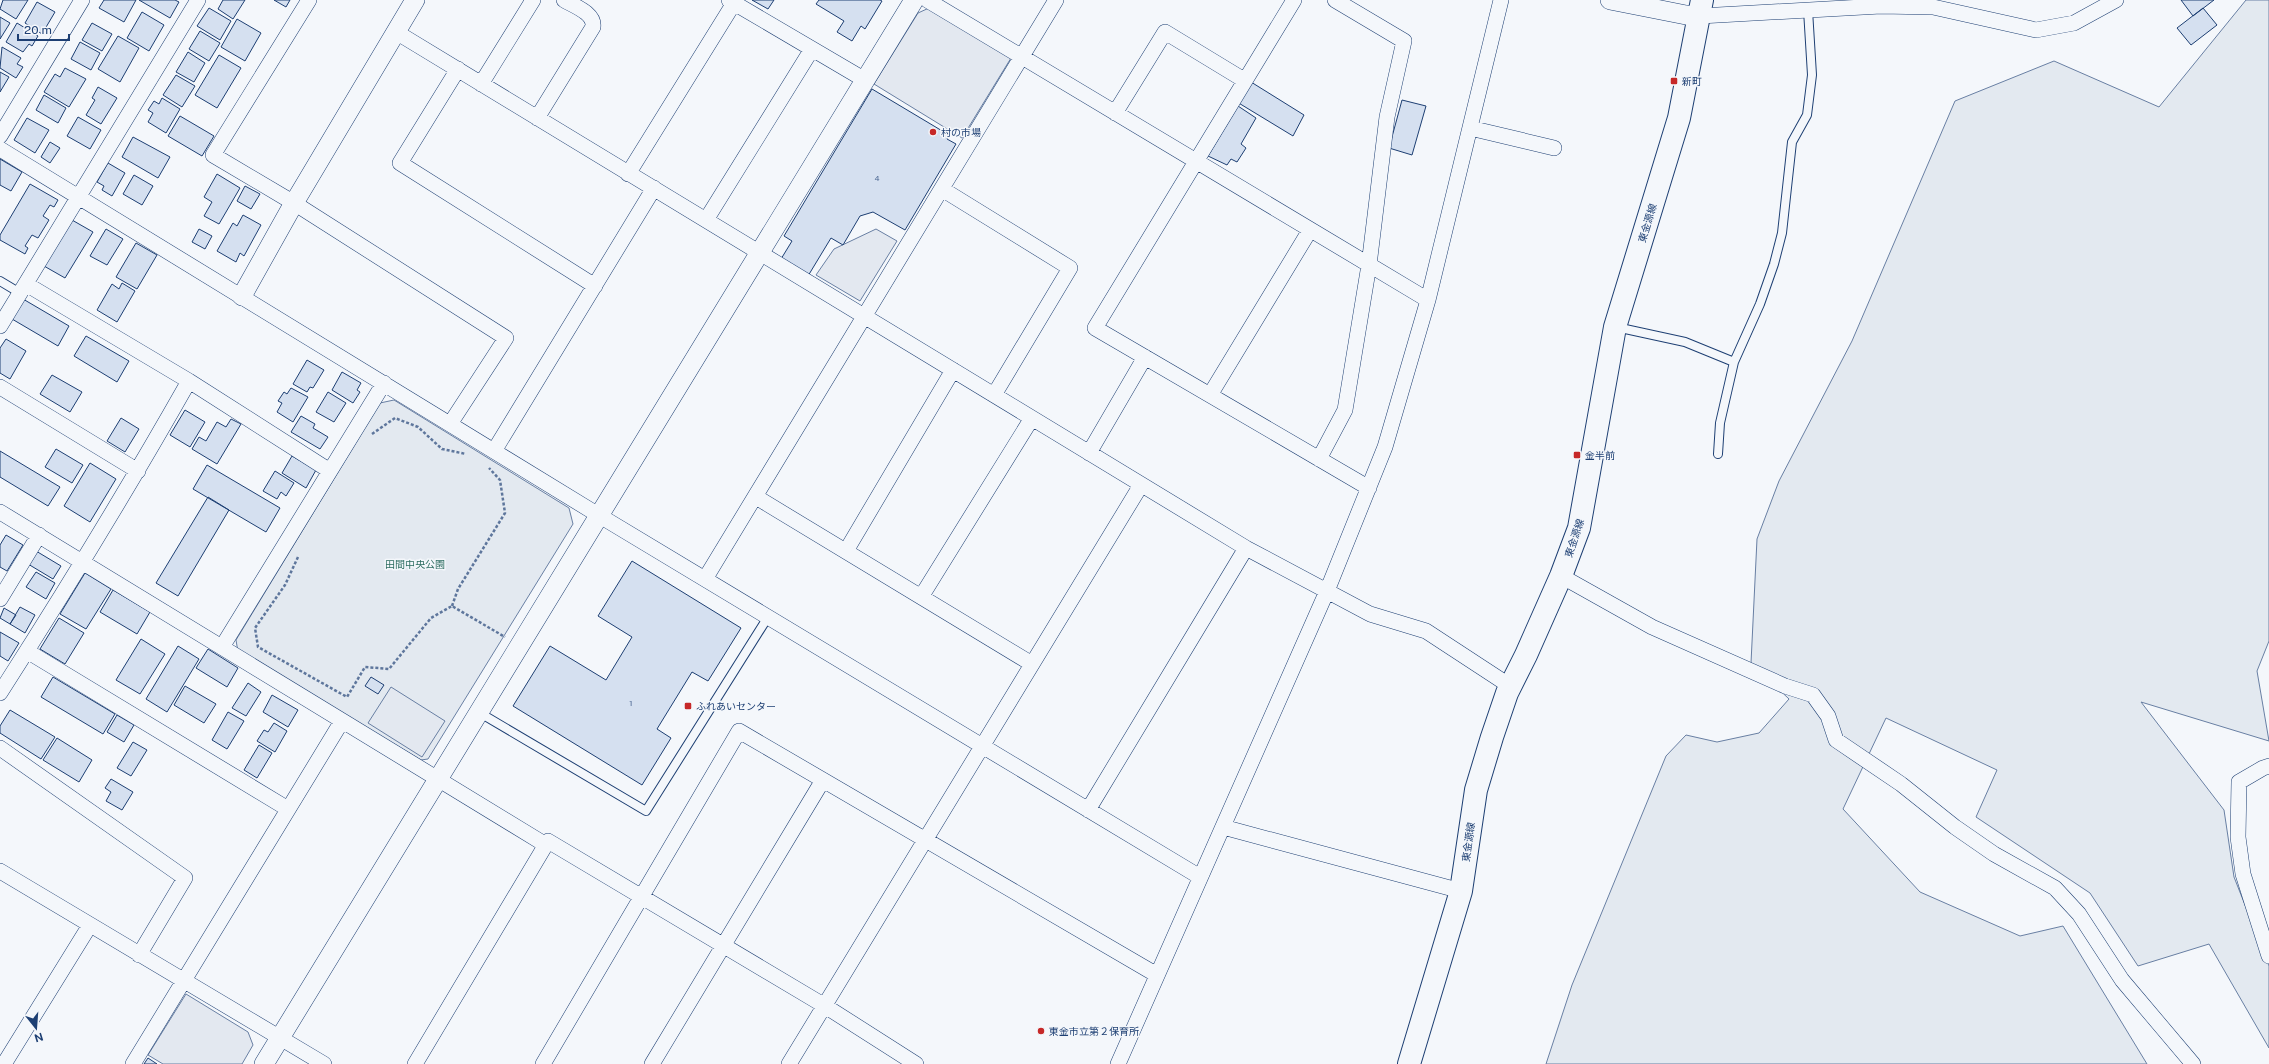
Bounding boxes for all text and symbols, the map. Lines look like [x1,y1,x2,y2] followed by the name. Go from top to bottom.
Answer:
[18,16,69,42] scale bar
[24,23,52,37] text: 20 m
[1682,75,1702,87] place label: 新町
[1669,76,1679,86] marker: 新町
[941,126,981,138] place label: 村の市場
[928,127,938,137] marker: 村の市場
[874,173,880,183] house number: 4
[1635,202,1659,244] street label: 東金源線
[1585,449,1615,461] place label: 金半前
[1572,450,1582,460] marker: 金半前
[1562,517,1586,559] street label: 東金源線
[385,558,445,570] park label: 田間中央公園
[629,698,633,708] house number: 1
[696,700,776,712] place label: ふれあいセンター
[683,701,693,711] marker: ふれあいセンター
[1459,821,1477,863] street label: 東金源線
[16,1008,56,1048] north arrow
[1049,1025,1139,1037] place label: 東金市立第２保育所
[1036,1026,1046,1036] marker: 東金市立第２保育所
[33,1031,45,1045] text: N

